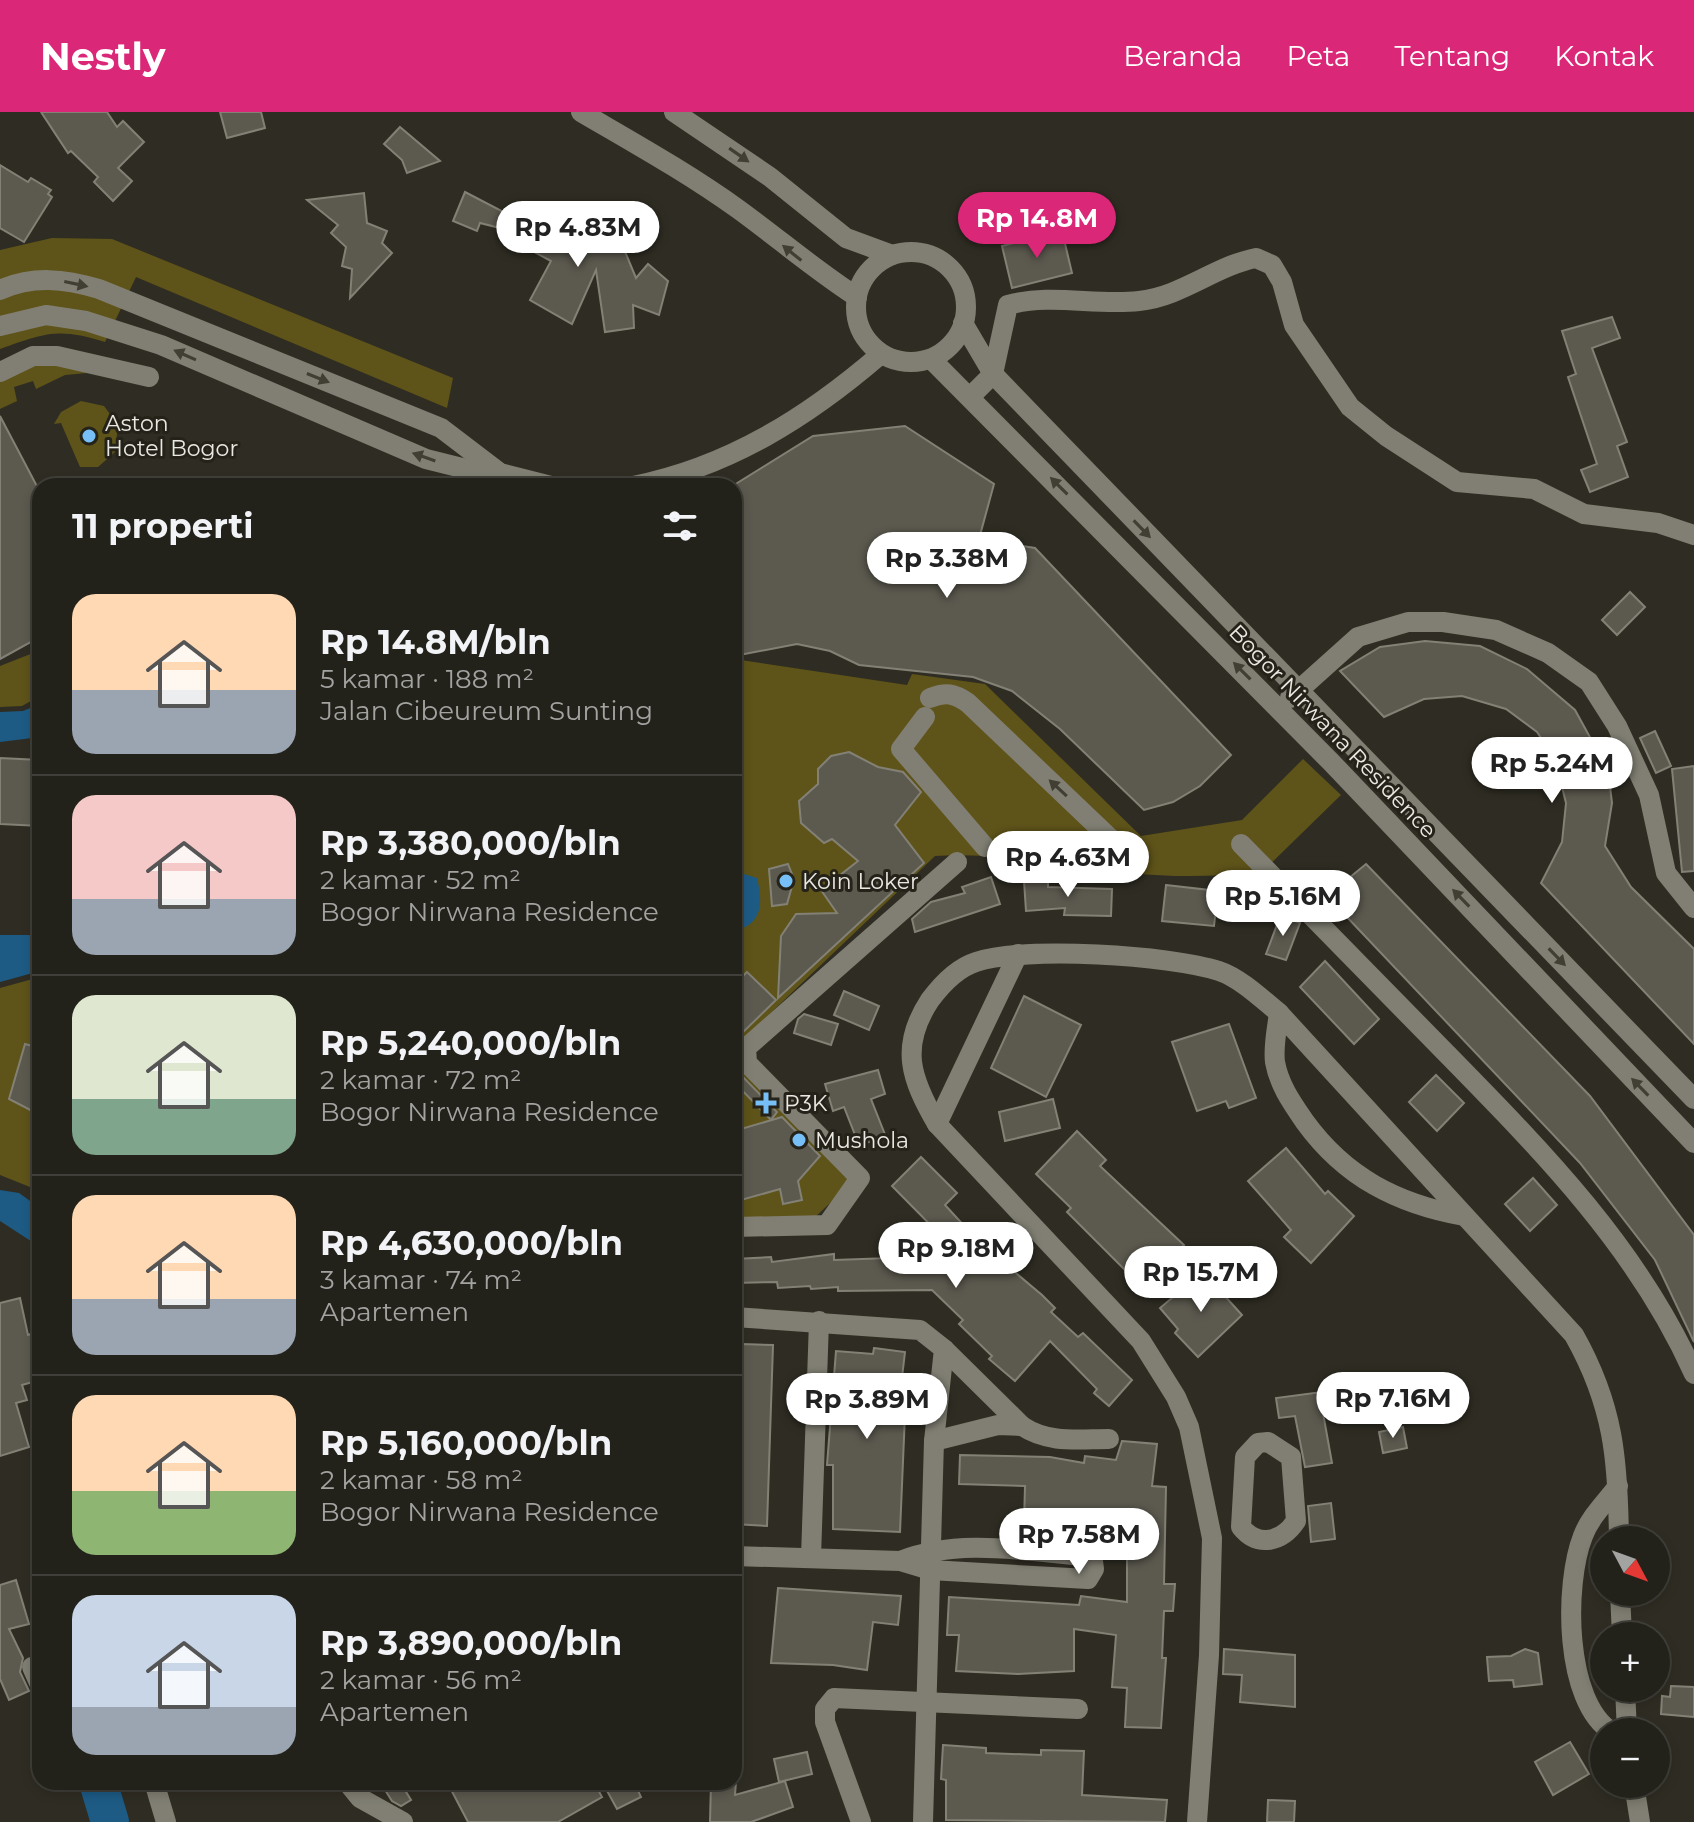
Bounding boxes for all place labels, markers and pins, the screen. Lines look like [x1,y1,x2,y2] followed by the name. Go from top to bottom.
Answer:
[954,192,1120,260] pin: Rp 14.8M
[495,201,661,269] pin: Rp 4.83M
[105,410,238,462] place label: Aston Hotel Bogor
[80,427,98,445] marker: Aston Hotel Bogor
[864,532,1030,600] pin: Rp 3.38M
[1469,737,1635,805] pin: Rp 5.24M
[985,831,1151,899] pin: Rp 4.63M
[802,868,919,895] place label: Koin Loker
[1200,870,1366,938] pin: Rp 5.16M
[777,872,795,890] marker: Koin Loker
[784,1090,828,1117] place label: P3K
[755,1092,777,1114] marker: P3K
[815,1127,909,1154] place label: Mushola
[790,1131,808,1149] marker: Mushola
[873,1222,1039,1290] pin: Rp 9.18M
[1118,1246,1284,1314] pin: Rp 15.7M
[1310,1372,1476,1440] pin: Rp 7.16M
[784,1373,950,1441] pin: Rp 3.89M
[996,1508,1162,1576] pin: Rp 7.58M

